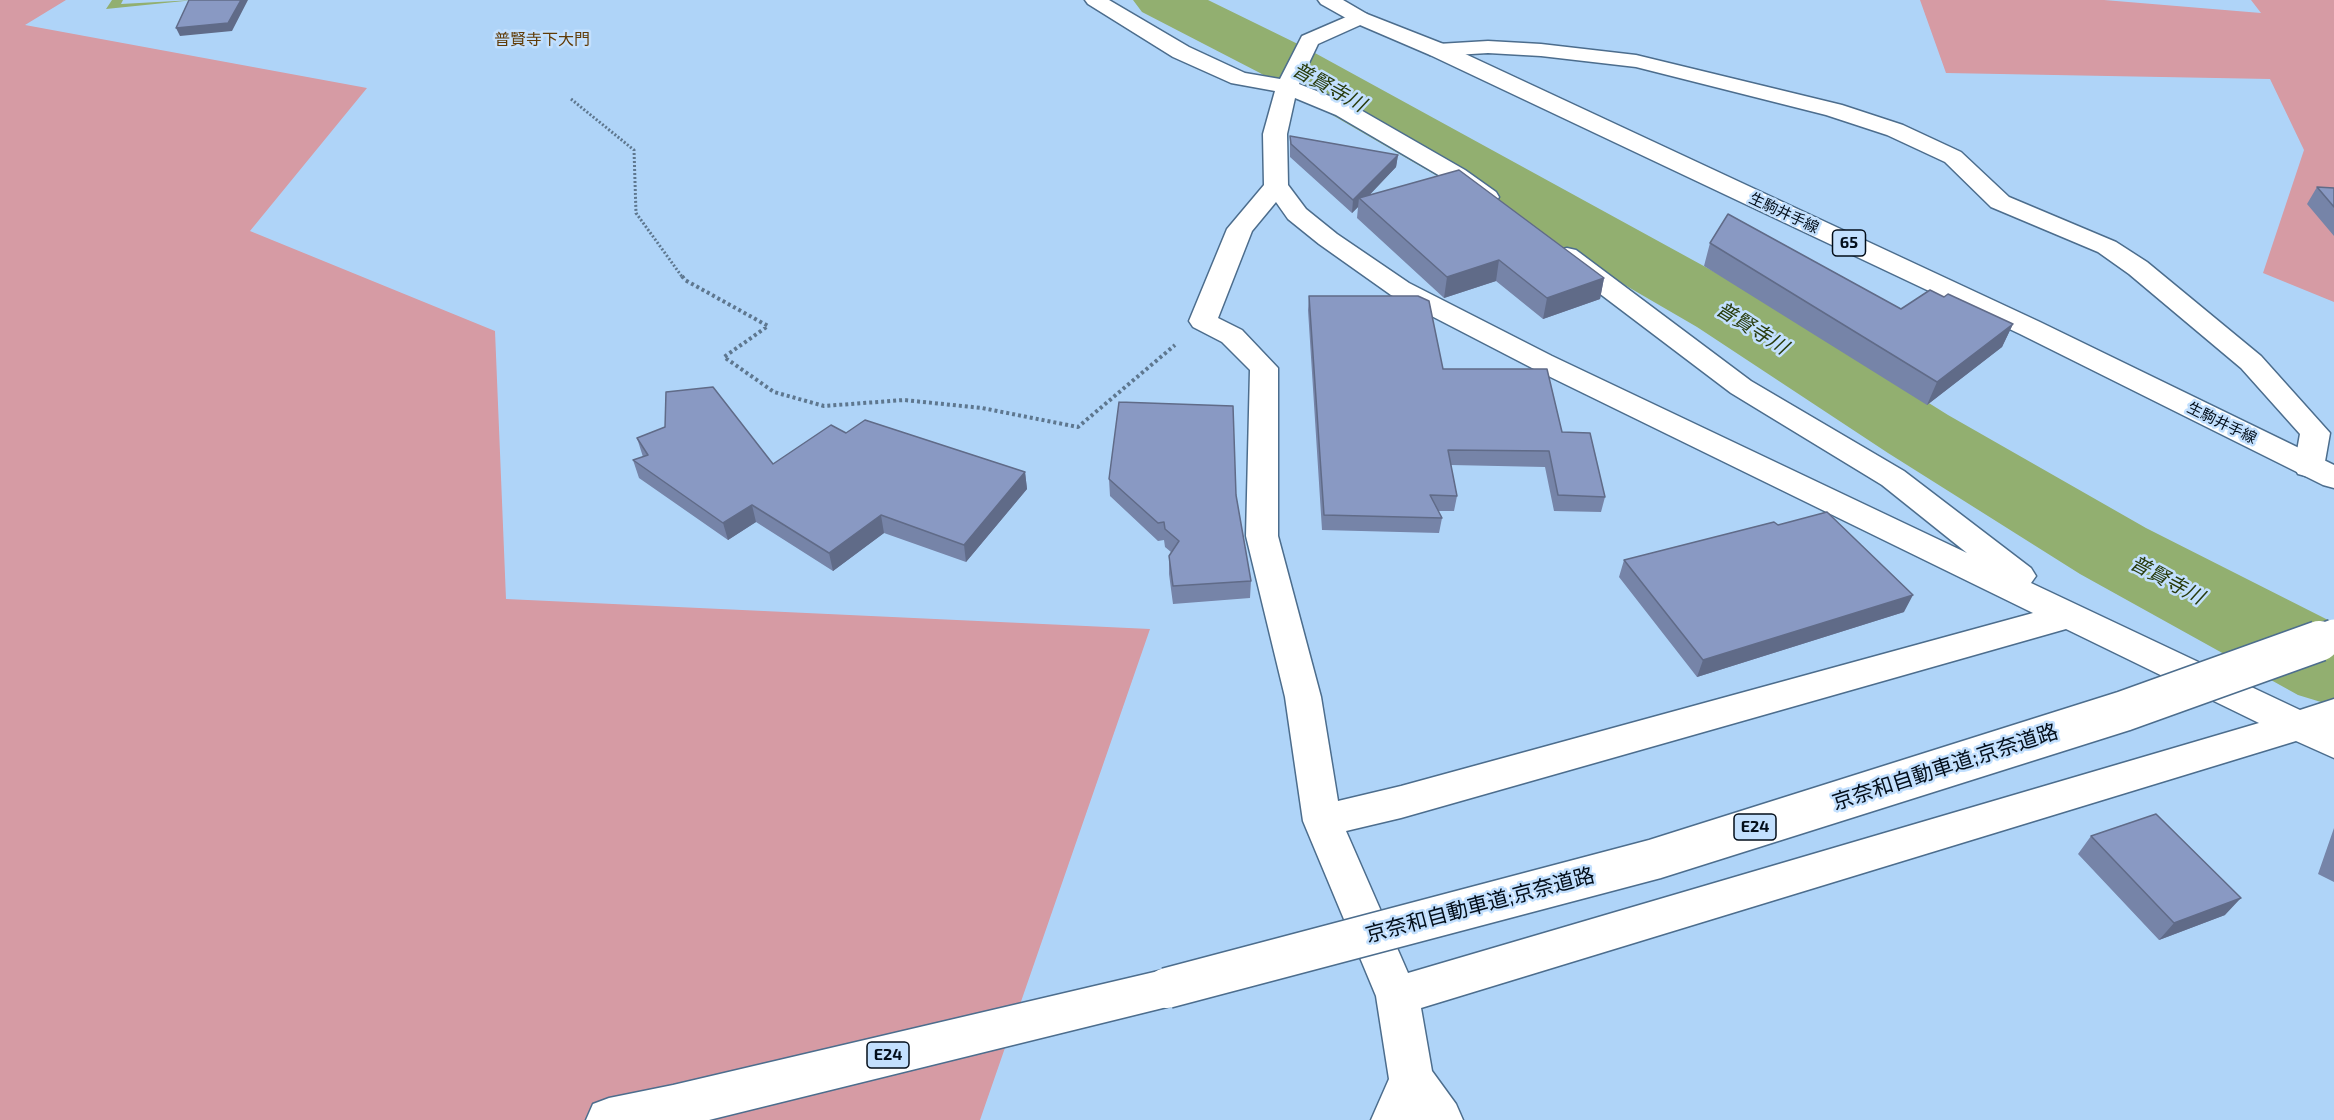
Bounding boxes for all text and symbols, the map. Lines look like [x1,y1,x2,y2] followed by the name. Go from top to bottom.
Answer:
[494,30,590,50] district label: 普賢寺下大門
[1288,57,1370,117] water label: 普賢寺川
[1746,189,1822,237] street label: 生駒井手線
[1832,230,1866,256] road number: 65
[1712,297,1792,359] water label: 普賢寺川
[2184,398,2260,448] street label: 生駒井手線
[2126,551,2208,609] water label: 普賢寺川
[1829,719,2061,815] street label: 京奈和自動車道;京奈道路
[1734,814,1776,840] road number: E24
[1363,862,1597,948] street label: 京奈和自動車道;京奈道路
[867,1042,909,1068] road number: E24

